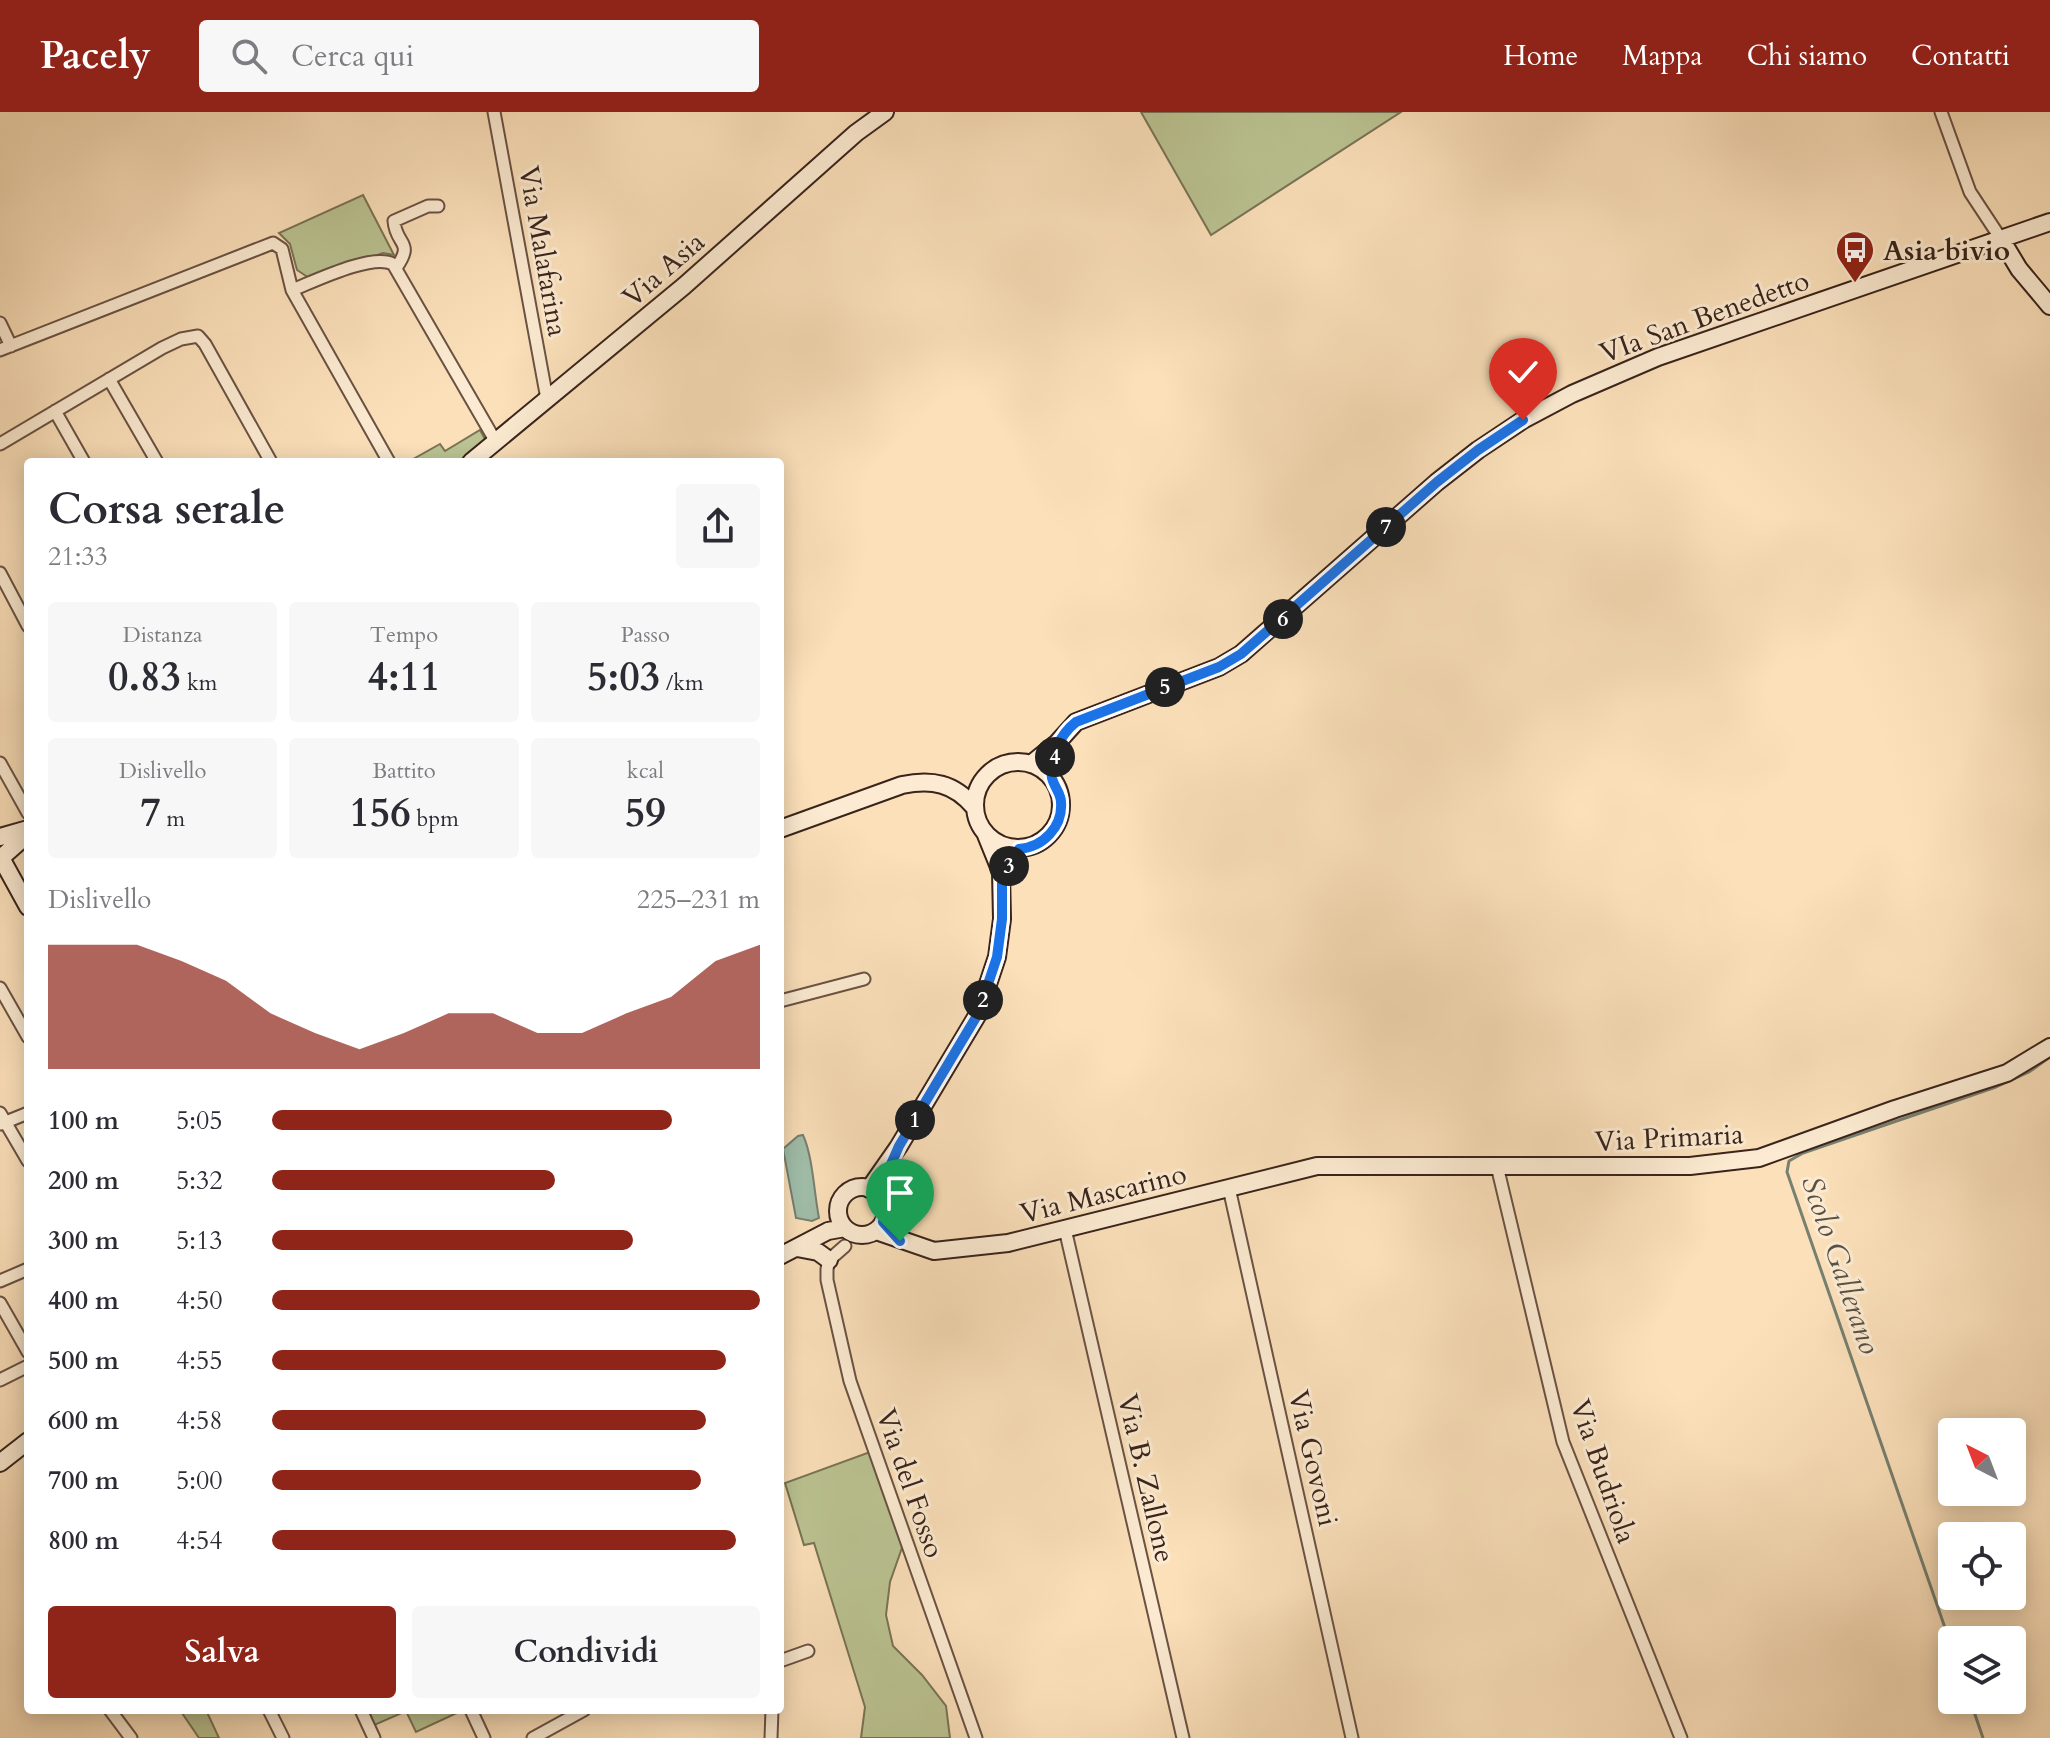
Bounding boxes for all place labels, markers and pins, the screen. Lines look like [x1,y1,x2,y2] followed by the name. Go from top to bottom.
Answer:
[1834,229,1876,284] bus stop icon: Asia bivio
[1883,232,2010,270] place label: Asia bivio
[1489,338,1557,420] pin
[1366,507,1406,547] pin: 7
[1263,599,1303,639] pin: 6
[1145,667,1185,707] pin: 5
[1035,737,1075,777] pin: 4
[989,846,1029,886] pin: 3
[963,980,1003,1020] pin: 2
[895,1100,935,1140] pin: 1
[866,1159,934,1241] pin

